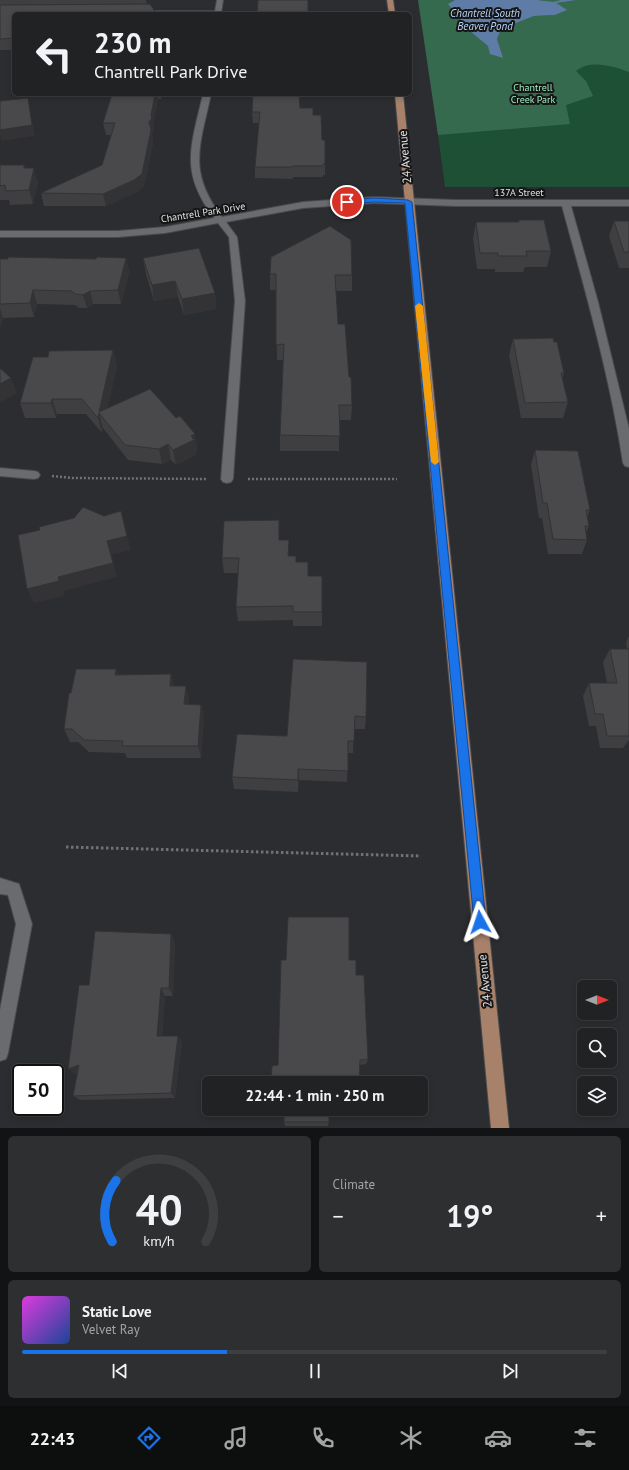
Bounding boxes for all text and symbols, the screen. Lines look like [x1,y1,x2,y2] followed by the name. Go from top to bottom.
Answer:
[450,6,520,33] water label: Chantrell South Beaver Pond
[94,24,171,61] text: 230 m
[28,28,80,80] icon: left
[94,60,247,83] text: Chantrell Park Drive
[511,81,555,106] park label: Chantrell Creek Park
[395,130,414,184] street label: 24 Avenue
[330,185,364,219] pin
[494,186,544,199] street label: 137A Street
[336,191,358,213] icon: arrive
[160,199,246,226] street label: Chantrell Park Drive
[459,901,501,943] position arrow
[474,954,495,1008] street label: 24 Avenue
[577,980,617,1020] north arrow
[577,980,617,1116] map controls
[577,1028,617,1068] button: search
[12,1064,64,1116] speed limit sign: 50
[577,1076,617,1116] button: layers
[246,1086,384,1105] text: 22:44 · 1 min · 250 m
[333,1176,375,1193] text: Climate
[136,1183,183,1236] text: 40
[446,1196,493,1235] text: 19°
[333,1202,344,1230] text: −
[596,1202,607,1230] text: +
[144,1231,175,1250] text: km/h
[82,1302,152,1321] text: Static Love
[82,1321,140,1338] text: Velvet Ray
[109,1360,131,1382] icon: previous
[304,1360,326,1382] icon: pause
[499,1360,521,1382] icon: next
[135,1424,163,1452] icon: directions
[222,1424,250,1452] icon: music
[309,1424,337,1452] icon: phone
[397,1424,425,1452] icon: climate
[484,1424,512,1452] icon: car
[571,1424,599,1452] icon: filters
[30,1427,75,1450] text: 22:43

